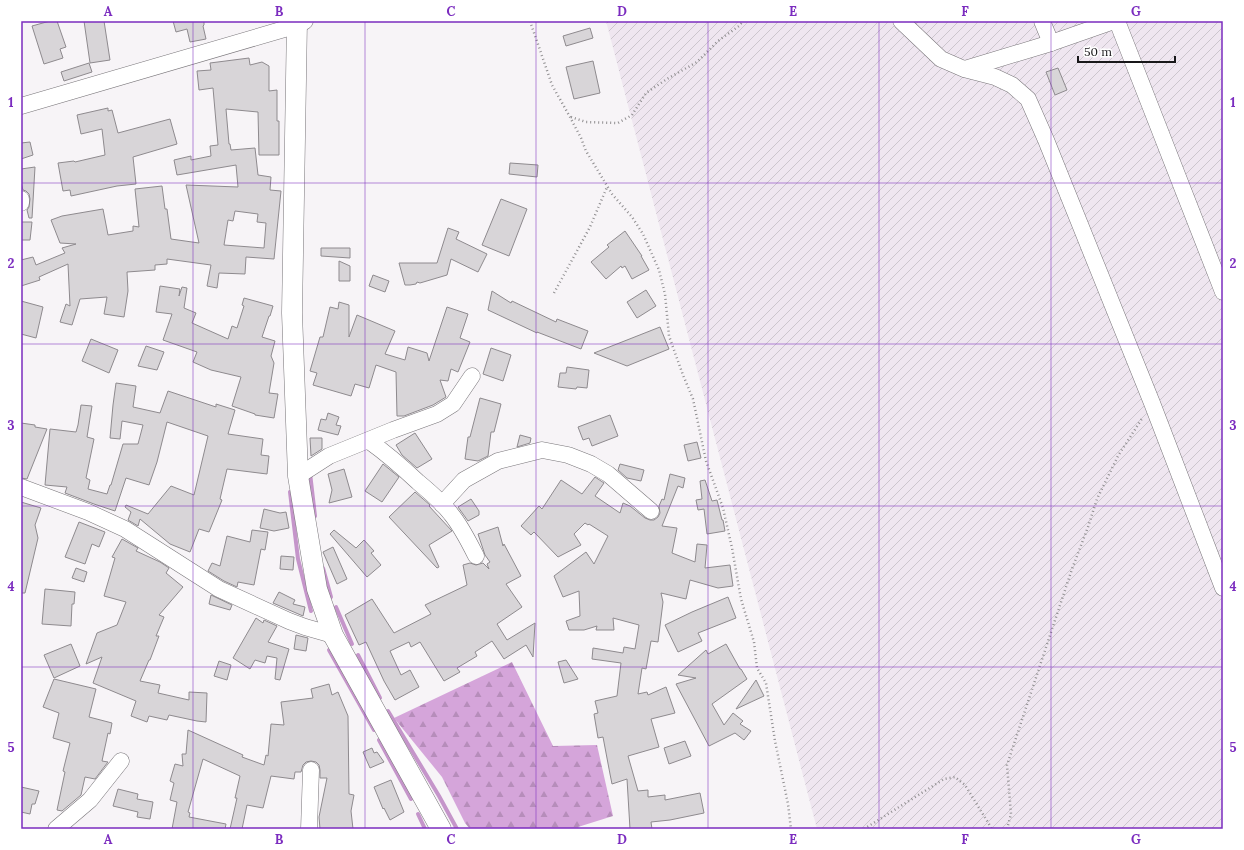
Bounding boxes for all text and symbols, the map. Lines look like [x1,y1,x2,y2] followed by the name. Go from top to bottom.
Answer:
[104,3,113,20] text: A
[275,3,284,20] text: B
[447,3,456,20] text: C
[617,3,627,20] text: D
[789,3,797,20] text: E
[961,3,969,20] text: F
[1131,3,1141,20] text: G
[1078,38,1175,64] scale bar
[1084,44,1112,59] text: 50 m
[8,94,14,111] text: 1
[1230,94,1236,111] text: 1
[8,255,15,272] text: 2
[1230,255,1237,272] text: 2
[7,417,15,434] text: 3
[1229,417,1237,434] text: 3
[7,578,15,595] text: 4
[1229,578,1237,595] text: 4
[7,739,15,756] text: 5
[1229,739,1237,756] text: 5
[104,831,113,848] text: A
[275,831,284,848] text: B
[447,831,456,848] text: C
[617,831,627,848] text: D
[789,831,797,848] text: E
[961,831,969,848] text: F
[1131,831,1141,848] text: G

